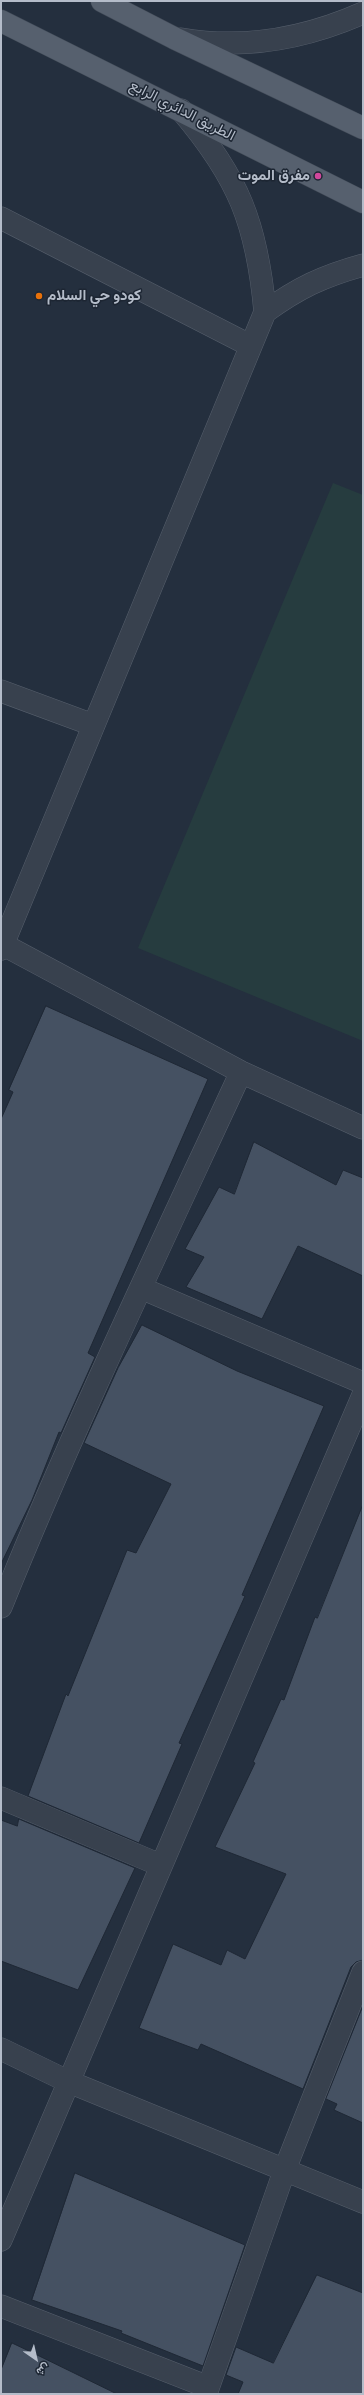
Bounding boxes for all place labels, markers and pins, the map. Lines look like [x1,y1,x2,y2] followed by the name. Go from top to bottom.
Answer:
[238,167,310,185] place label: مفرق الموت
[313,171,323,181] marker: مفرق الموت
[47,287,141,305] place label: كودو حي السلام
[34,291,44,301] marker: كودو حي السلام

